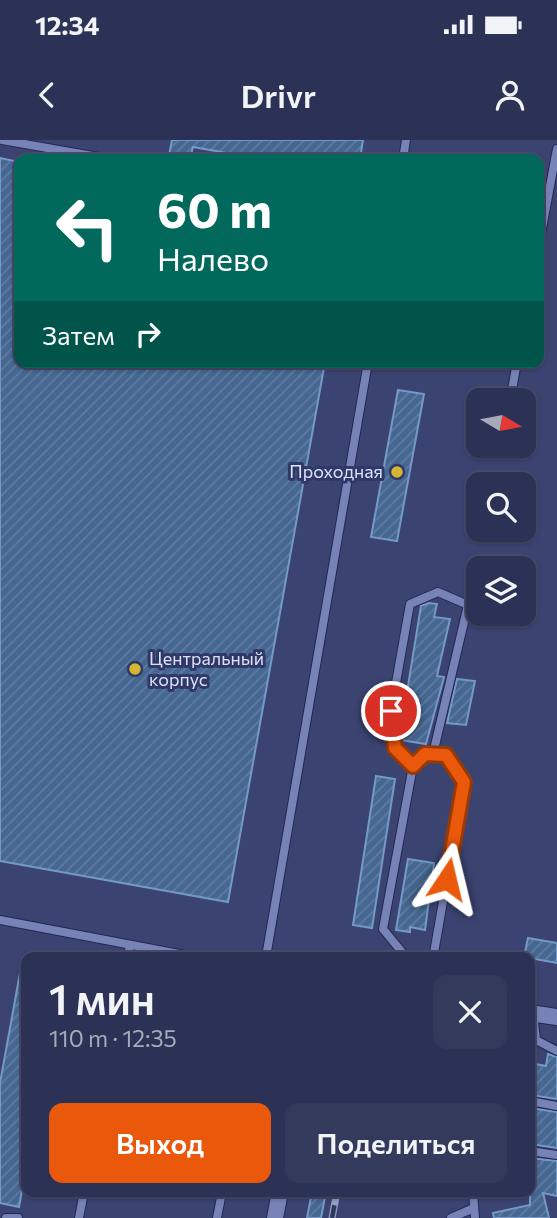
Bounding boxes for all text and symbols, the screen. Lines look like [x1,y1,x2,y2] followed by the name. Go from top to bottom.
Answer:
[35,9,100,40] text: 12:34
[241,75,316,115] text: Drivr
[28,76,66,114] icon: back
[491,76,529,114] icon: person
[157,178,272,238] text: 60 m
[42,182,133,273] icon: left
[157,238,269,278] text: Налево
[129,315,167,353] icon: right
[42,319,115,350] text: Затем
[466,388,536,458] north arrow
[466,388,536,626] map controls
[289,460,383,482] place label: Проходная
[389,464,405,480] marker: Проходная
[466,472,536,542] button: search
[466,556,536,626] button: layers
[149,647,264,690] place label: Центральный корпус
[127,661,143,677] marker: Центральный корпус
[361,681,421,741] pin
[372,692,410,730] icon: arrive
[410,842,484,916] position arrow
[49,972,155,1024] text: 1 мин
[433,975,507,1049] button: close
[49,1024,177,1052] text: 110 m · 12:35
[49,1103,271,1183] button: Выход
[285,1103,507,1183] button: Поделиться

